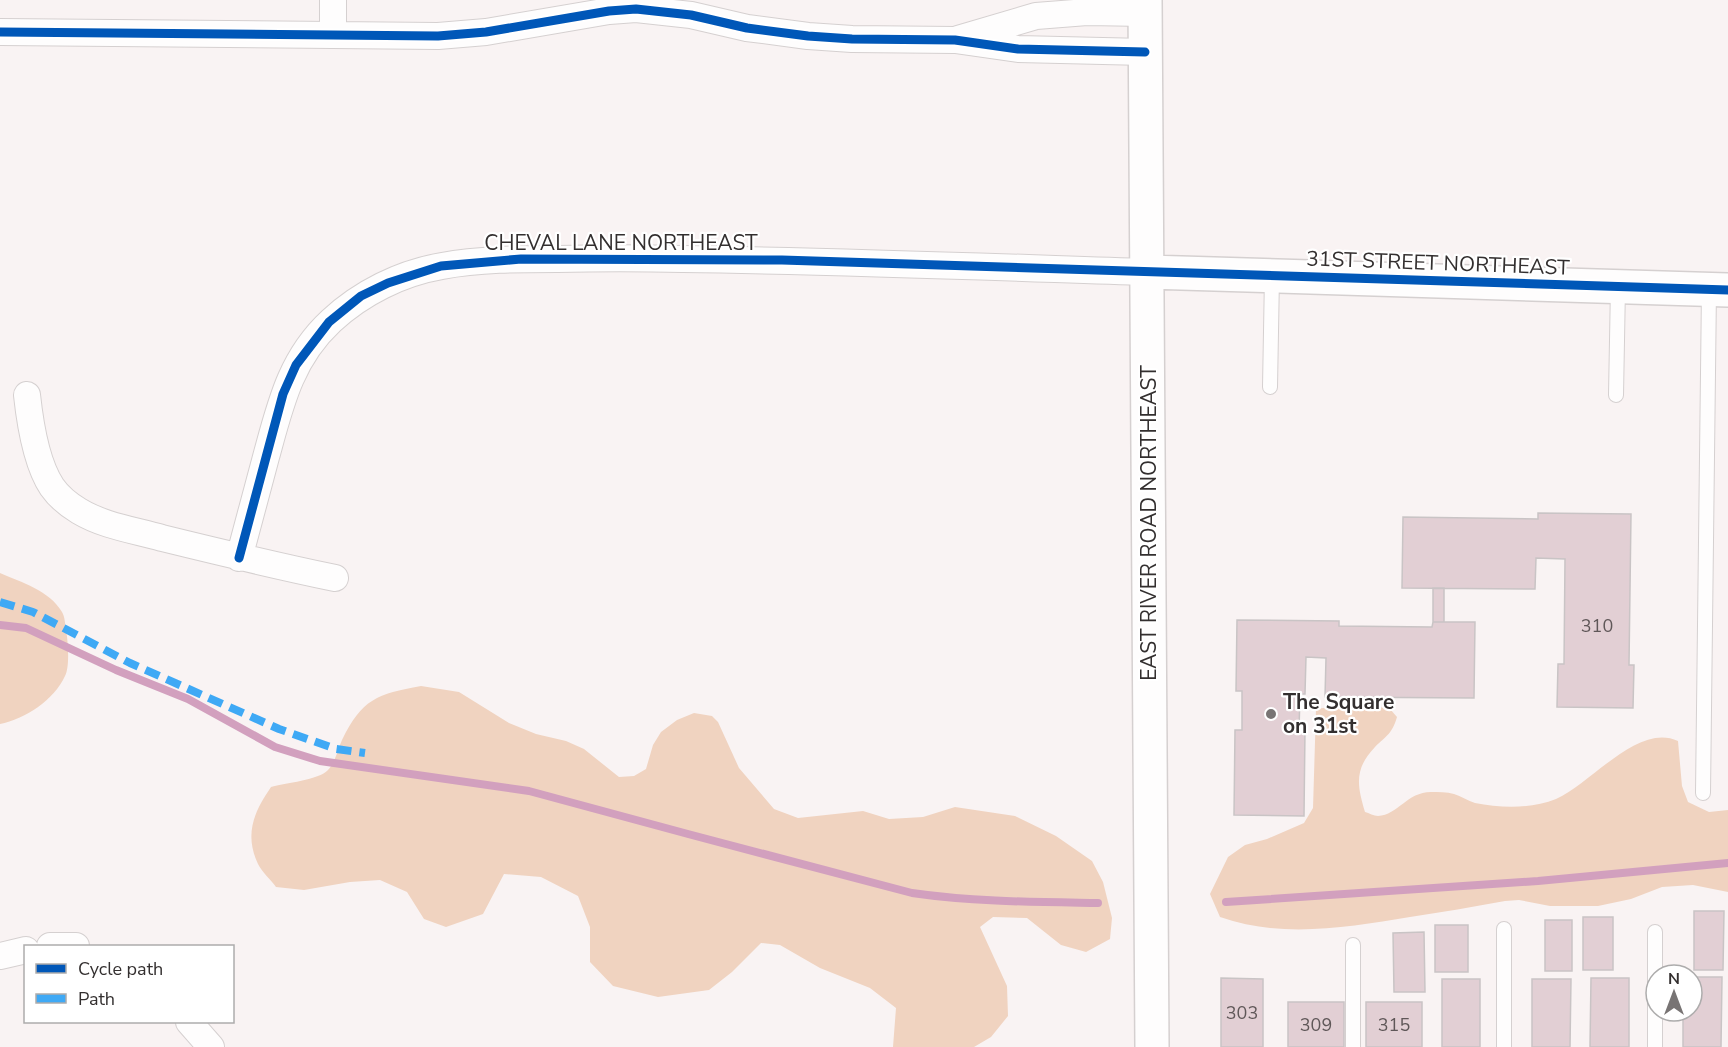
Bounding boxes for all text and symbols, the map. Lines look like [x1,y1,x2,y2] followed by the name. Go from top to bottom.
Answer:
[484,229,758,257] street label: CHEVAL LANE NORTHEAST
[1306,244,1571,282] street label: 31ST STREET NORTHEAST
[1135,365,1163,681] street label: EAST RIVER ROAD NORTHEAST
[1581,614,1613,638] house number: 310
[1283,688,1394,740] place label: The Square on 31st
[1264,707,1278,721] marker: The Square on 31st
[24,945,234,1023] legend
[78,957,163,981] text: Cycle path
[1644,963,1704,1023] north arrow
[1668,968,1680,990] text: N
[78,987,115,1011] text: Path
[1226,1001,1258,1025] house number: 303
[1300,1013,1332,1037] house number: 309
[1378,1013,1410,1037] house number: 315

